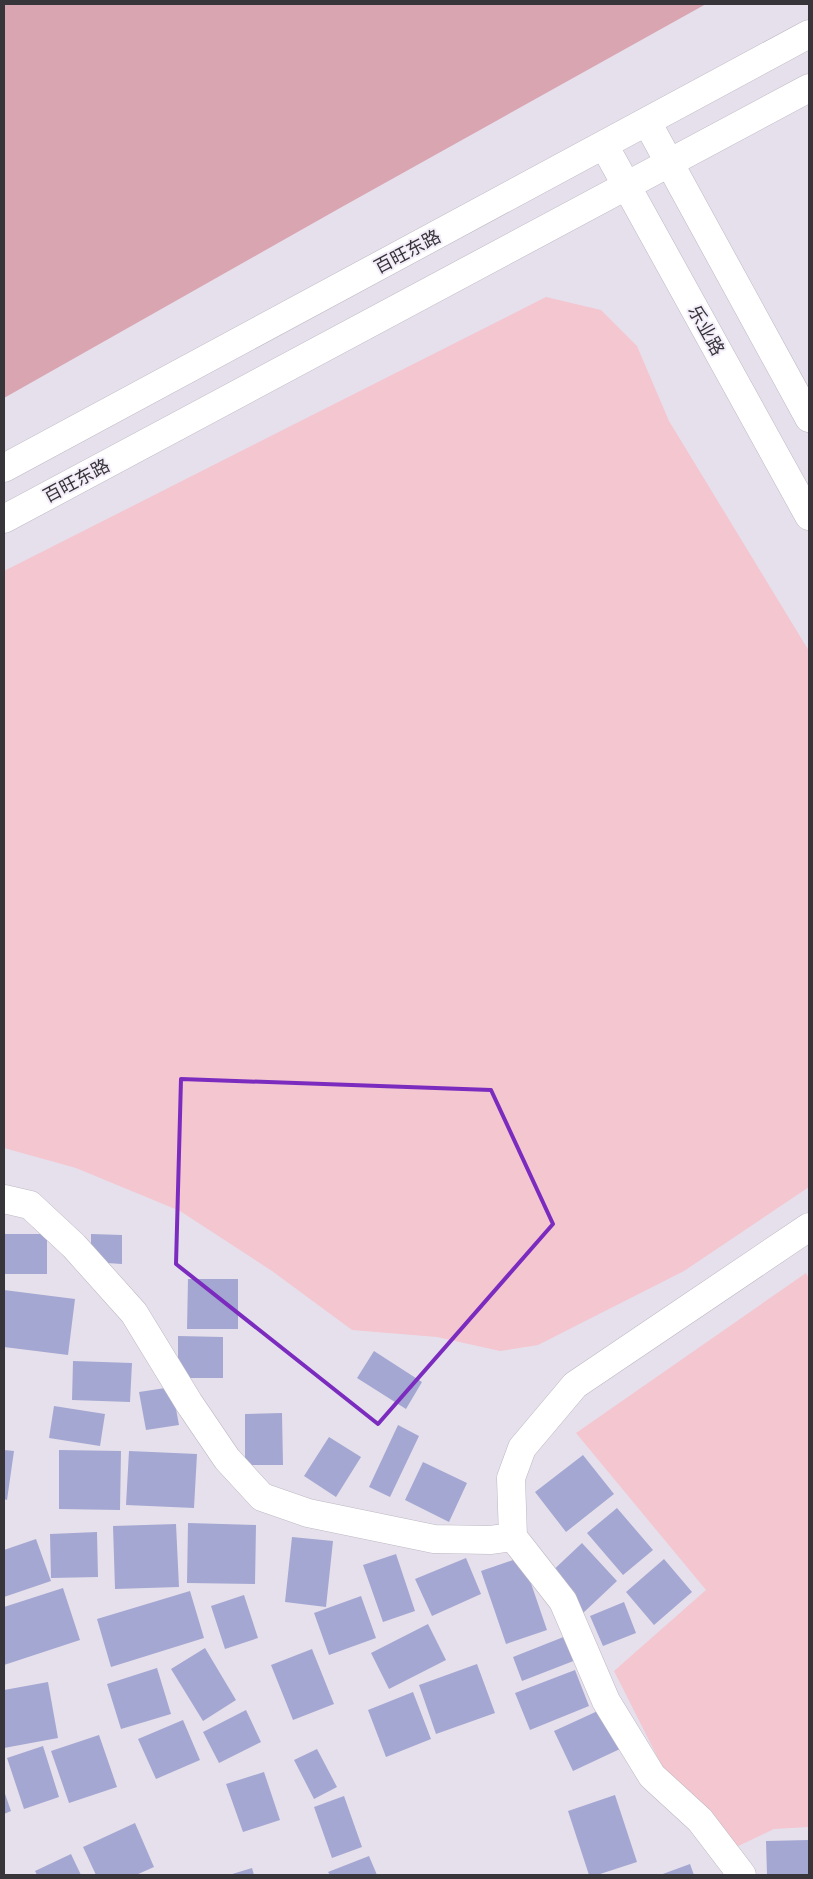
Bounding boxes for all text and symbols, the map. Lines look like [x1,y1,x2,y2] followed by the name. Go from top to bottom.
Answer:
[370,224,444,278] street label: 百旺东路
[684,301,730,359] street label: 乐业路
[39,453,113,507] street label: 百旺东路

